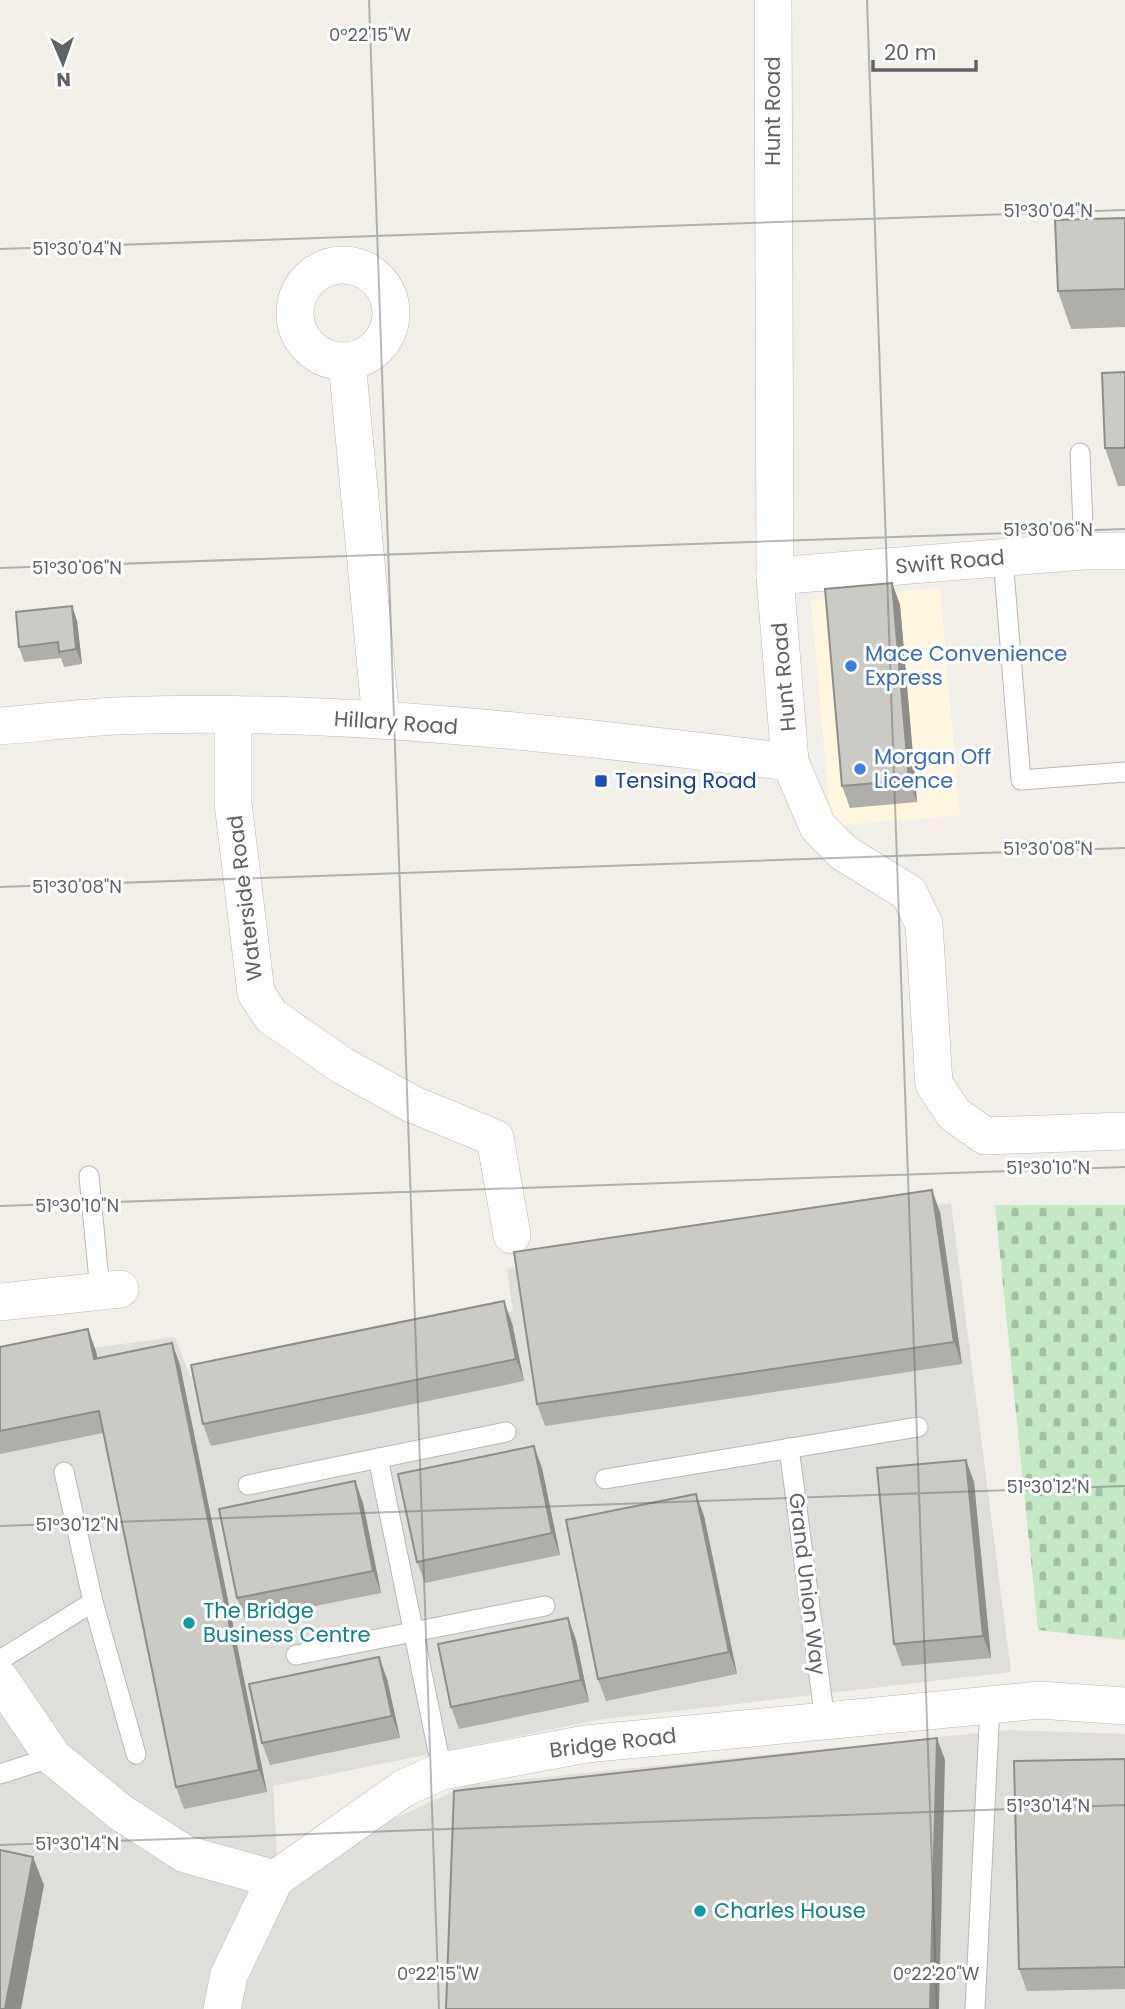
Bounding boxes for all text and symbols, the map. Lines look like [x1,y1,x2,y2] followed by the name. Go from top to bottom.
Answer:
[329,22,411,47] text: 0°22'15"W
[28,28,98,98] north arrow
[873,28,976,72] scale bar
[884,38,937,67] text: 20 m
[758,56,787,166] street label: Hunt Road
[56,66,71,93] text: N
[1003,198,1093,223] text: 51°30'04"N
[32,236,122,261] text: 51°30'04"N
[1003,517,1093,542] text: 51°30'06"N
[894,542,1006,581] street label: Swift Road
[32,555,122,580] text: 51°30'06"N
[764,621,803,733] street label: Hunt Road
[865,639,1067,692] place label: Mace Convenience Express
[843,658,859,674] marker: Mace Convenience Express
[333,704,459,741] street label: Hillary Road
[874,742,991,795] place label: Morgan Off Licence
[852,761,868,777] marker: Morgan Off Licence
[615,766,757,795] place label: Tensing Road
[593,773,609,789] marker: Tensing Road
[220,814,269,983] street label: Waterside Road
[1003,836,1093,861] text: 51°30'08"N
[32,874,122,899] text: 51°30'08"N
[1006,1155,1090,1180] text: 51°30'10"N
[35,1193,119,1218] text: 51°30'10"N
[1006,1474,1090,1499] text: 51°30'12"N
[782,1491,833,1677] street label: Grand Union Way
[35,1512,119,1537] text: 51°30'12"N
[203,1596,371,1649] place label: The Bridge Business Centre
[181,1615,197,1631] marker: The Bridge Business Centre
[548,1720,678,1765] street label: Bridge Road
[1006,1793,1090,1818] text: 51°30'14"N
[35,1831,119,1856] text: 51°30'14"N
[714,1896,866,1925] place label: Charles House
[692,1903,708,1919] marker: Charles House
[397,1961,479,1986] text: 0°22'15"W
[893,1961,980,1986] text: 0°22'20"W

